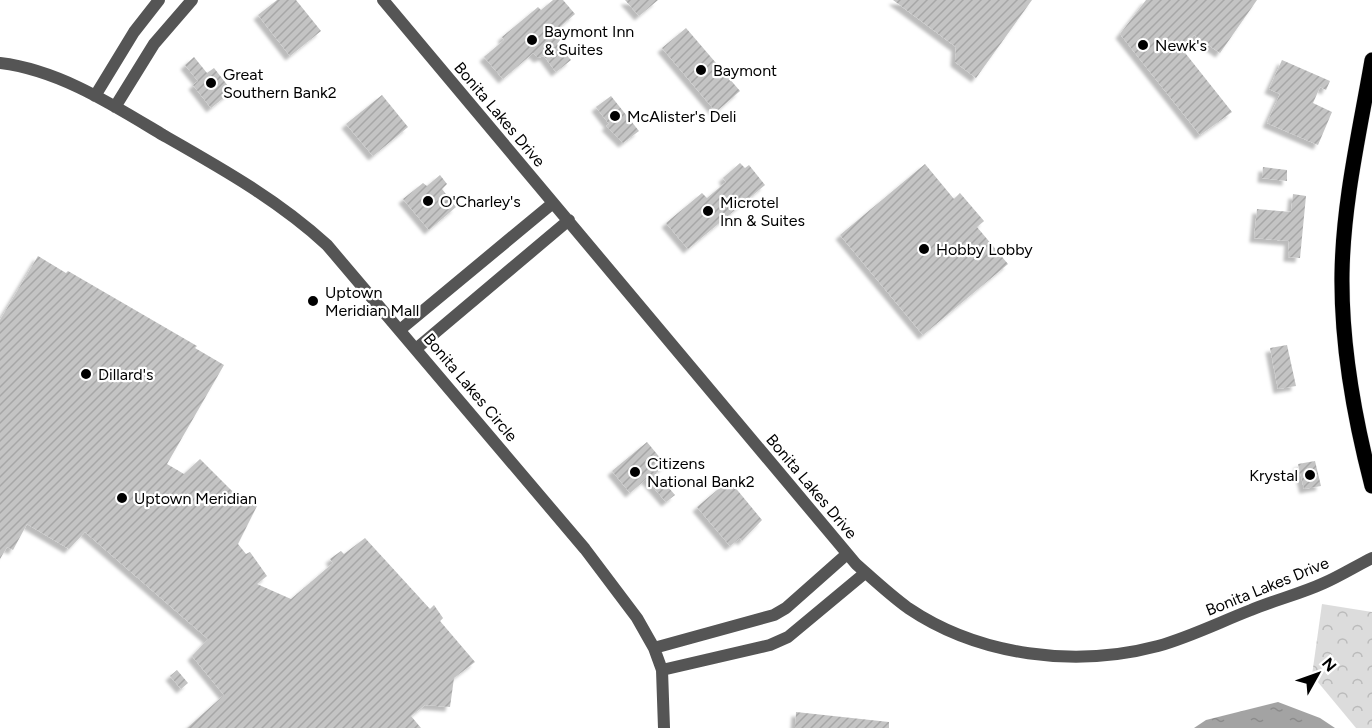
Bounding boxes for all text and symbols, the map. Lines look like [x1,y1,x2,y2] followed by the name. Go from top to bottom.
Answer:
[544,22,634,59] place label: Baymont Inn & Suites
[525,33,539,47] marker: Baymont Inn & Suites
[1155,36,1207,55] place label: Newk's
[1136,38,1150,52] marker: Newk's
[450,58,549,171] street label: Bonita Lakes Drive
[713,61,777,80] place label: Baymont
[694,63,708,77] marker: Baymont
[223,65,337,102] place label: Great Southern Bank2
[204,76,218,90] marker: Great Southern Bank2
[627,107,736,126] place label: McAlister's Deli
[608,109,622,123] marker: McAlister's Deli
[440,192,521,211] place label: O'Charley's
[720,193,805,230] place label: Microtel Inn & Suites
[421,194,435,208] marker: O'Charley's
[701,204,715,218] marker: Microtel Inn & Suites
[936,240,1033,259] place label: Hobby Lobby
[917,242,931,256] marker: Hobby Lobby
[325,283,419,320] place label: Uptown Meridian Mall
[306,294,320,308] marker: Uptown Meridian Mall
[420,329,522,446] street label: Bonita Lakes Circle
[98,365,153,384] place label: Dillard's
[79,367,93,381] marker: Dillard's
[762,430,861,543] street label: Bonita Lakes Drive
[647,454,755,491] place label: Citizens National Bank2
[628,465,642,479] marker: Citizens National Bank2
[1249,466,1298,485] place label: Krystal
[1303,468,1317,482] marker: Krystal
[134,489,257,508] place label: Uptown Meridian
[115,491,129,505] marker: Uptown Meridian
[1203,553,1332,620] street label: Bonita Lakes Drive
[1288,644,1348,704] north arrow
[1318,654,1340,676] text: N

